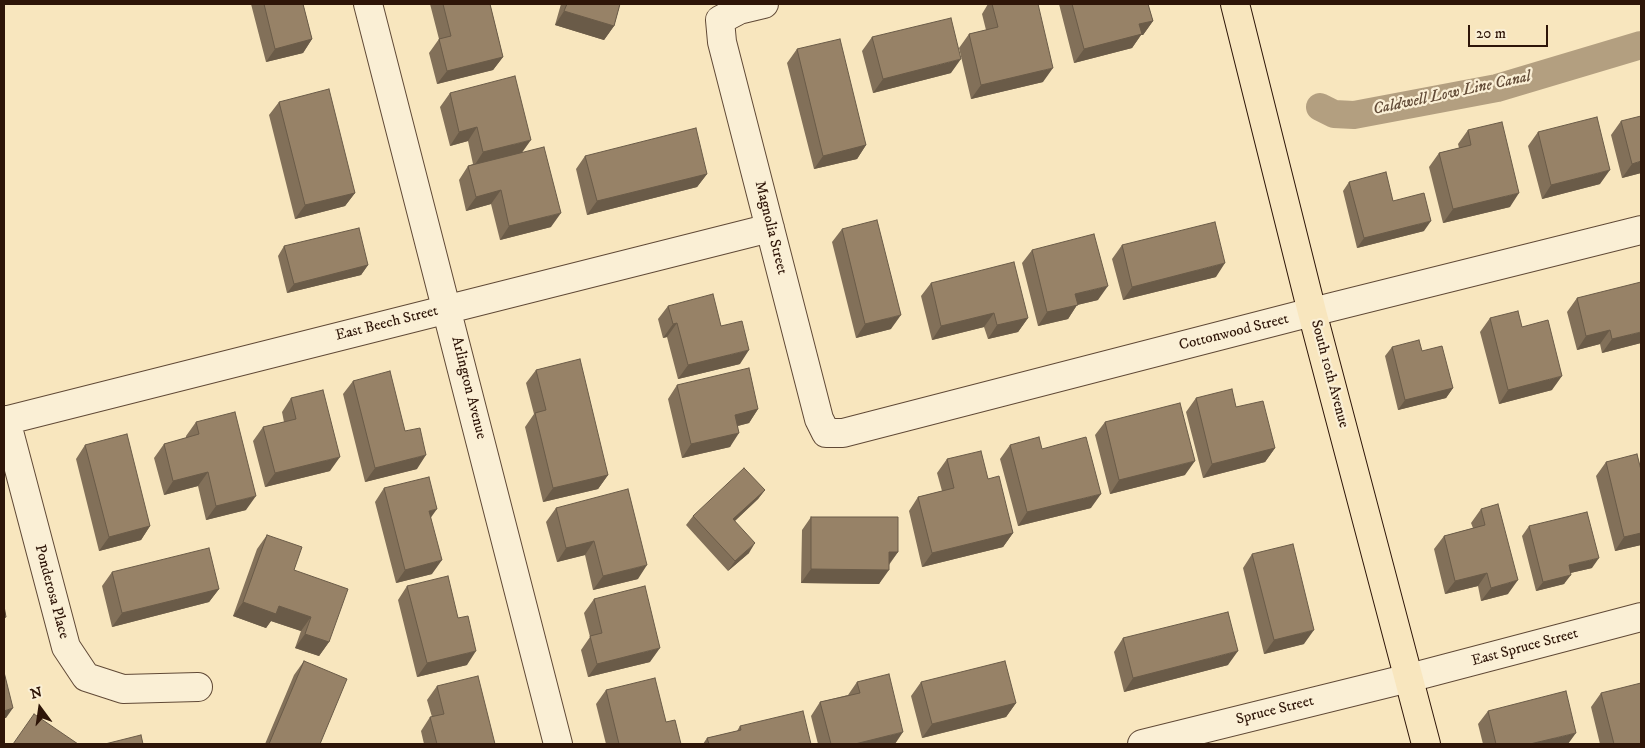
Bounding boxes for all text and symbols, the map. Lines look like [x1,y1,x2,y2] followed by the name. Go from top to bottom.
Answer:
[1470,15,1550,47] scale bar
[1476,24,1506,43] text: 20 m
[1371,68,1533,120] water label: Caldwell Low Line Canal
[750,179,790,277] street label: Magnolia Street
[334,303,440,345] street label: East Beech Street
[1177,311,1291,355] street label: Cottonwood Street
[1306,318,1352,430] street label: South 10th Avenue
[447,335,489,441] street label: Arlington Avenue
[30,543,72,641] street label: Ponderosa Place
[1470,625,1580,671] street label: East Spruce Street
[15,683,65,733] north arrow
[29,683,44,704] text: N
[1234,693,1316,729] street label: Spruce Street

